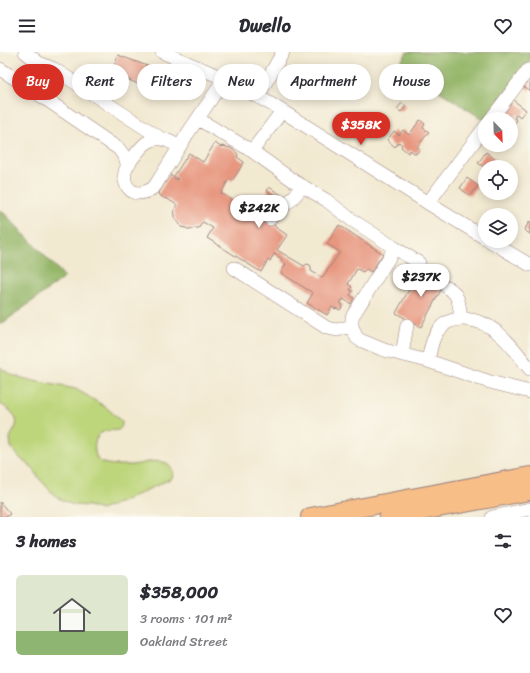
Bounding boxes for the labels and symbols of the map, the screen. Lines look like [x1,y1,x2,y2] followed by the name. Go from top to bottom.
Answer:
[333,112,389,146] pin: $358K
[478,112,518,152] north arrow
[231,195,287,229] pin: $242K
[393,264,449,298] pin: $237K

